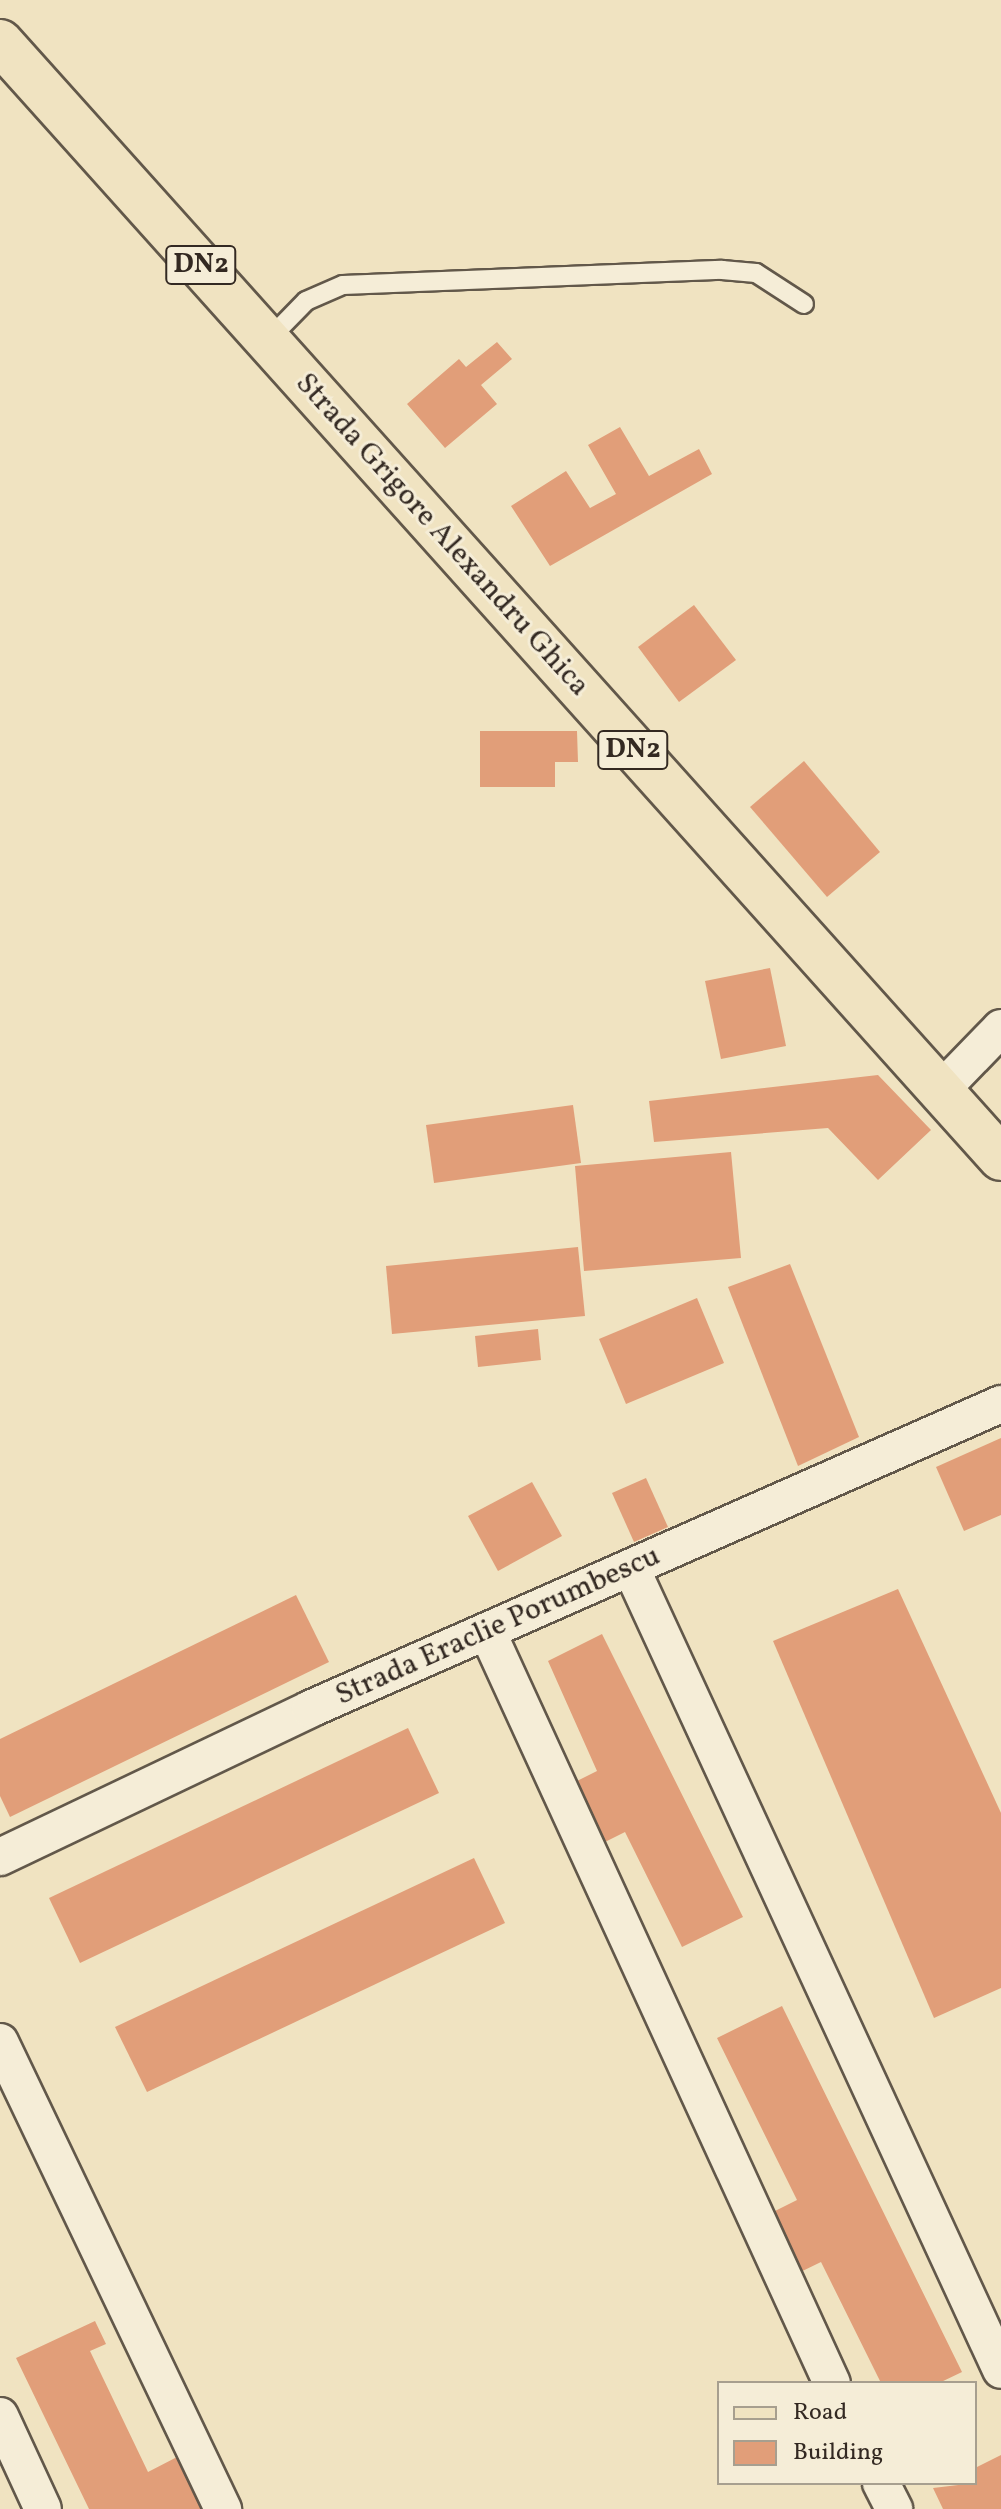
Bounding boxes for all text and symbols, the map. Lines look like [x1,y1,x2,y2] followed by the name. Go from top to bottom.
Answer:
[165,241,237,289] road number: DN2
[287,366,597,704] street label: Strada Grigore Alexandru Ghica
[597,726,669,774] road number: DN2
[330,1538,666,1714] street label: Strada Eraclie Porumbescu
[717,2381,977,2485] legend
[793,2396,847,2430] text: Road
[793,2436,883,2470] text: Building

